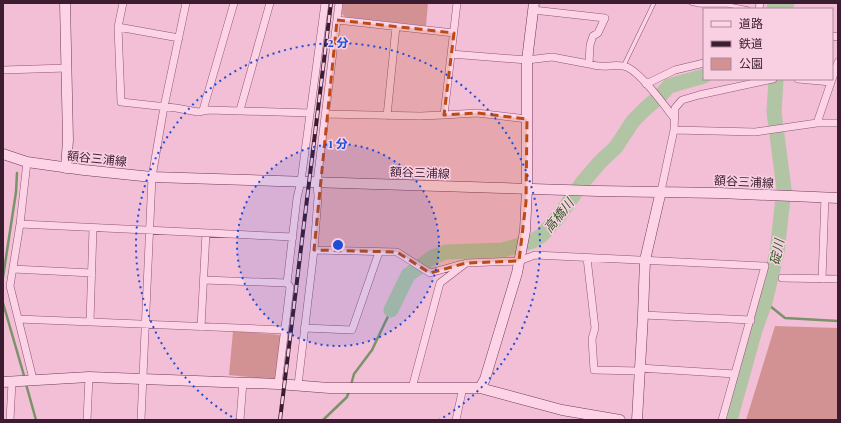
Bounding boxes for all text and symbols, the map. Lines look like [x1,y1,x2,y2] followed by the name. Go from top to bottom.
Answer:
[703,8,833,80] legend
[739,15,763,31] text: 道路
[328,34,348,50] text: 2 分
[739,35,763,51] text: 鉄道
[739,55,763,71] text: 公園
[328,135,348,151] text: 1 分
[66,147,128,169] street label: 額谷三浦線
[390,163,450,181] street label: 額谷三浦線
[714,171,774,191] street label: 額谷三浦線
[539,193,578,236] water label: 高橋川
[765,236,787,266] water label: 碇川
[331,238,345,252] centre of rings

